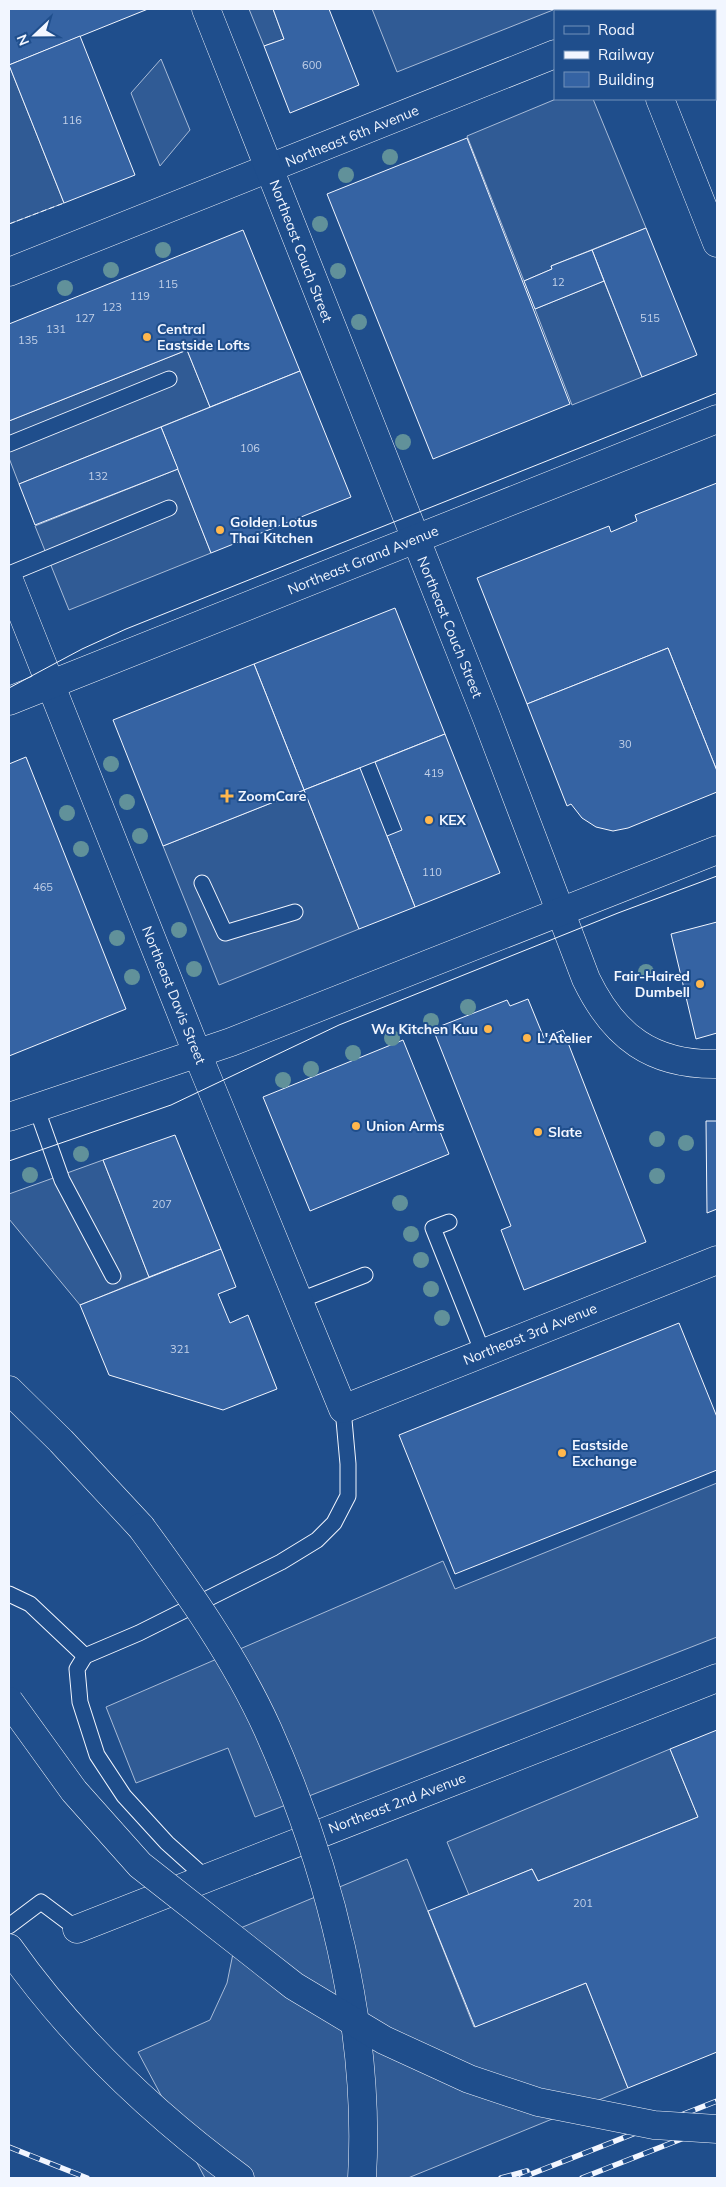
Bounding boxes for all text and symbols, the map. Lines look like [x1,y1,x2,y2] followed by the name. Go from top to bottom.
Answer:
[10,10,60,60] north arrow
[554,10,716,100] legend
[598,20,635,39] text: Road
[13,32,33,48] text: N
[598,45,654,64] text: Railway
[302,58,322,72] house number: 600
[598,70,654,89] text: Building
[283,101,421,171] street label: Northeast 6th Avenue
[62,113,82,127] house number: 116
[266,177,337,325] street label: Northeast Couch Street
[551,275,565,289] house number: 12
[158,277,178,291] house number: 115
[130,289,150,303] house number: 119
[102,300,122,314] house number: 123
[75,311,95,325] house number: 127
[640,311,660,325] house number: 515
[157,320,250,354] place label: Central Eastside Lofts
[46,322,66,336] house number: 131
[141,331,153,343] marker: Central Eastside Lofts
[18,333,38,347] house number: 135
[240,441,260,455] house number: 106
[88,469,108,483] house number: 132
[230,513,318,547] place label: Golden Lotus Thai Kitchen
[285,521,441,599] street label: Northeast Grand Avenue
[214,524,226,536] marker: Golden Lotus Thai Kitchen
[413,554,487,701] street label: Northeast Couch Street
[618,737,632,751] house number: 30
[424,766,444,780] house number: 419
[238,787,307,805] place label: ZoomCare
[220,789,234,803] marker: ZoomCare
[439,811,467,829] place label: KEX
[423,814,435,826] marker: KEX
[422,865,442,879] house number: 110
[33,880,53,894] house number: 465
[138,923,210,1067] street label: Northeast Davis Street
[614,967,690,1001] place label: Fair-Haired Dumbell
[694,978,706,990] marker: Fair-Haired Dumbell
[371,1020,478,1038] place label: Wa Kitchen Kuu
[482,1023,494,1035] marker: Wa Kitchen Kuu
[537,1029,592,1047] place label: L'Atelier
[521,1032,533,1044] marker: L'Atelier
[366,1117,445,1135] place label: Union Arms
[350,1120,362,1132] marker: Union Arms
[548,1123,583,1141] place label: Slate
[532,1126,544,1138] marker: Slate
[152,1197,172,1211] house number: 207
[460,1299,600,1369] street label: Northeast 3rd Avenue
[170,1342,190,1356] house number: 321
[572,1436,637,1470] place label: Eastside Exchange
[556,1447,568,1459] marker: Eastside Exchange
[326,1768,468,1838] street label: Northeast 2nd Avenue
[573,1896,593,1910] house number: 201

